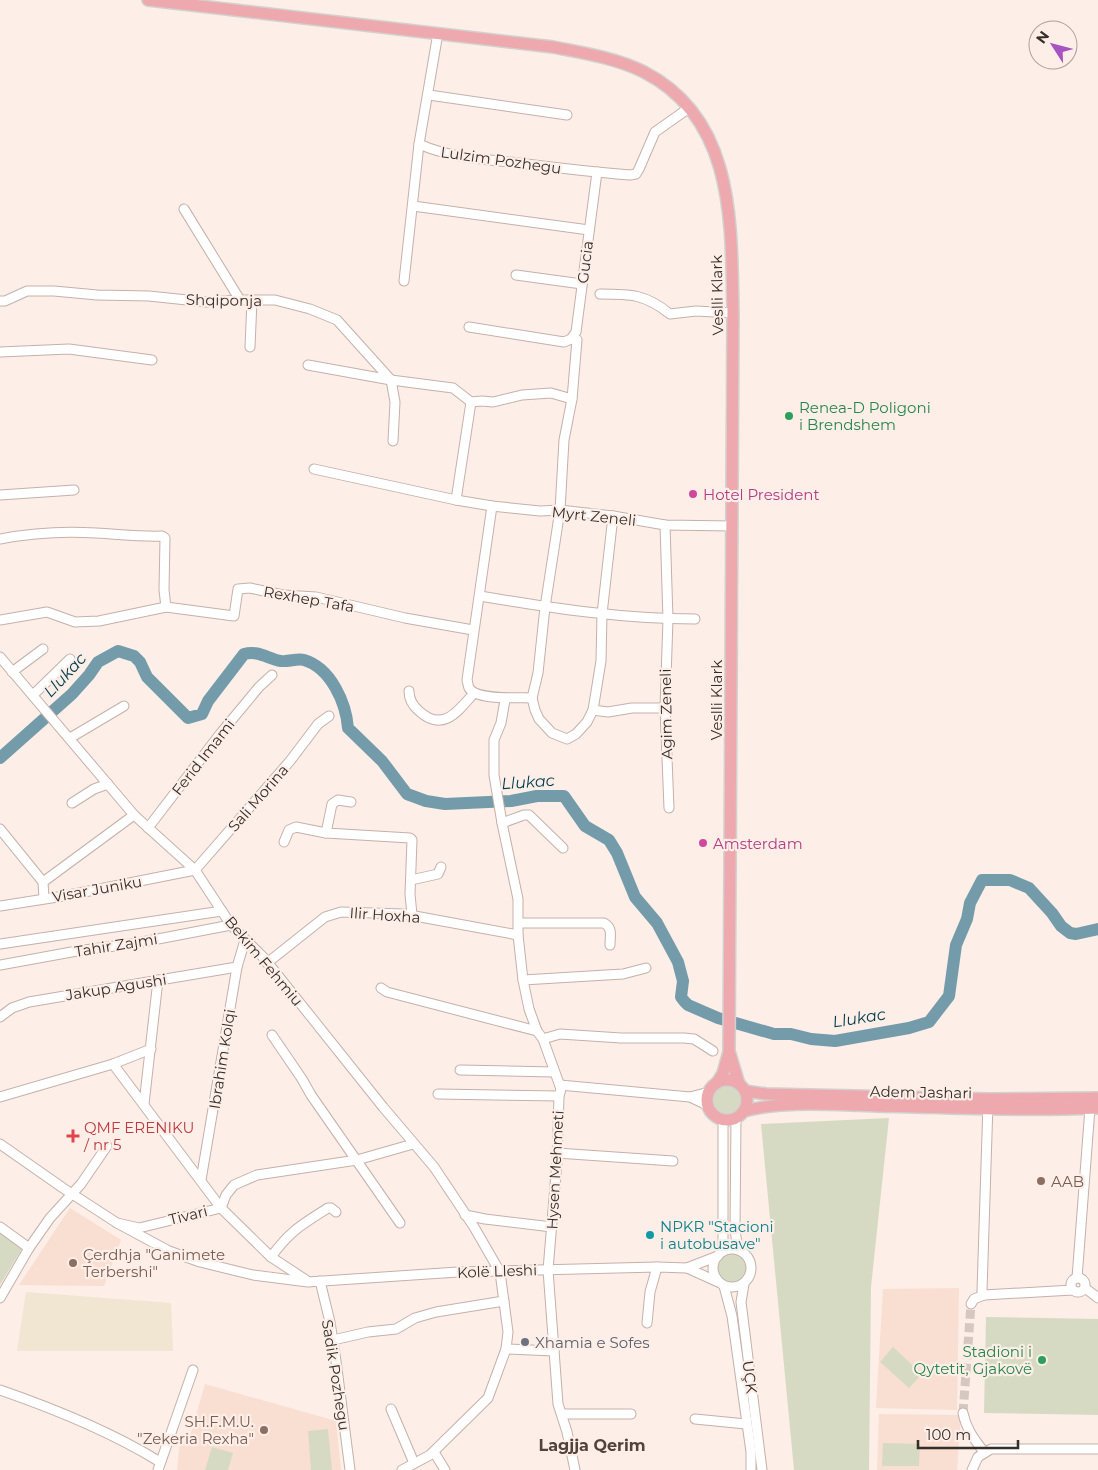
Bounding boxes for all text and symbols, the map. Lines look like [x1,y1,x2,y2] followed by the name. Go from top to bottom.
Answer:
[1028,20,1078,70] north arrow
[1032,27,1053,47] text: N
[440,142,562,178] street label: Lulzim Pozhegu
[573,240,597,284] street label: Gucia
[707,255,727,335] street label: Veslli Klark
[186,290,262,310] street label: Shqiponja
[799,398,931,434] place label: Renea-D Poligoni i Brendshem
[783,410,795,422] marker: Renea-D Poligoni i Brendshem
[703,485,820,504] place label: Hotel President
[687,488,699,500] marker: Hotel President
[551,502,637,530] street label: Myrt Zeneli
[262,582,356,616] street label: Rexhep Tafa
[40,649,90,701] water label: Llukac
[707,660,726,740] street label: Veslli Klark
[656,668,676,760] street label: Agim Zeneli
[167,715,239,799] street label: Ferid Imami
[224,761,292,835] street label: Sali Morina
[501,771,555,793] water label: Llukac
[713,834,803,853] place label: Amsterdam
[697,837,709,849] marker: Amsterdam
[51,872,143,906] street label: Visar Juniku
[349,903,421,927] street label: Ilir Hoxha
[221,912,307,1010] street label: Bekim Fehmiu
[73,929,159,961] street label: Tahir Zajmi
[63,970,168,1005] street label: Jakup Agushi
[831,1004,887,1032] water label: Llukac
[205,1008,239,1110] street label: Ibrahim Kolqi
[870,1082,972,1102] street label: Adem Jashari
[542,1110,568,1230] street label: Hysen Mehmeti
[83,1118,194,1154] place label: QMF ERENIKU / nr 5
[66,1129,80,1143] marker: QMF ERENIKU / nr 5
[1051,1172,1084,1191] place label: AAB
[1035,1175,1047,1187] marker: AAB
[167,1201,209,1229] street label: Tivari
[660,1217,774,1253] place label: NPKR "Stacioni i autobusave"
[644,1229,656,1241] marker: NPKR "Stacioni i autobusave"
[83,1245,225,1281] place label: Çerdhja "Ganimete Terbershi"
[67,1257,79,1269] marker: Çerdhja "Ganimete Terbershi"
[457,1260,537,1282] street label: Kolë Lleshi
[318,1318,354,1432] street label: Sadik Pozhegu
[535,1333,650,1352] place label: Xhamia e Sofes
[519,1336,531,1348] marker: Xhamia e Sofes
[914,1342,1032,1378] place label: Stadioni i Qytetit, Gjakovë
[1036,1354,1048,1366] marker: Stadioni i Qytetit, Gjakovë
[739,1359,761,1395] street label: UÇK
[137,1412,254,1448] place label: SH.F.M.U. "Zekeria Rexha"
[918,1418,1018,1450] scale bar
[258,1424,270,1436] marker: SH.F.M.U. "Zekeria Rexha"
[926,1425,971,1444] text: 100 m
[538,1436,646,1455] district label: Lagjja Qerim

